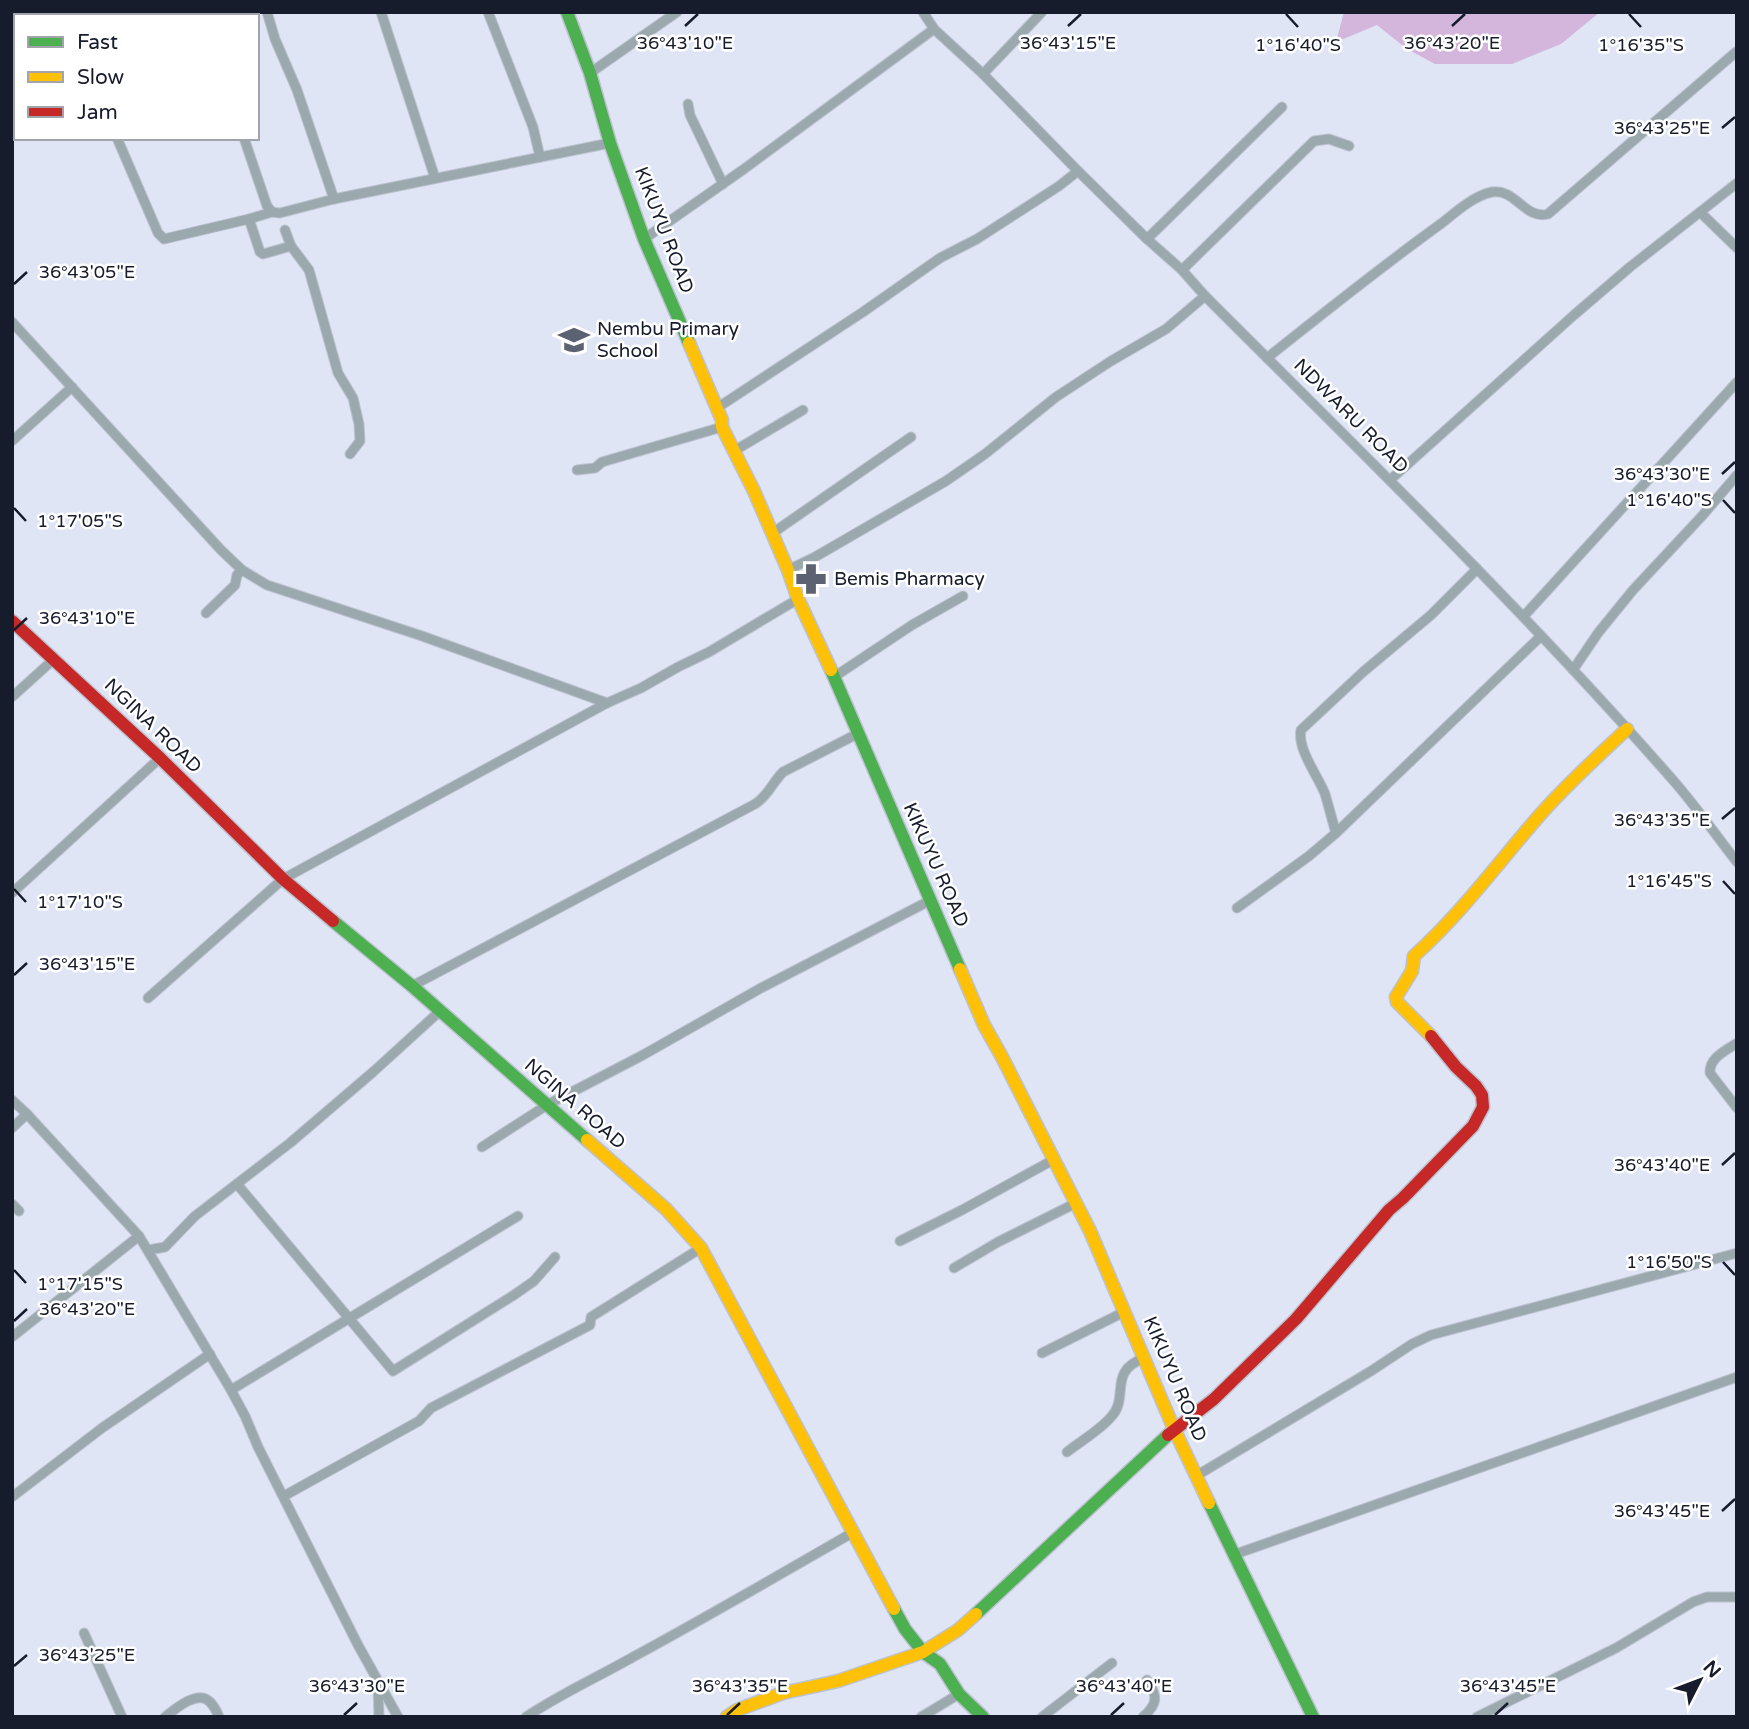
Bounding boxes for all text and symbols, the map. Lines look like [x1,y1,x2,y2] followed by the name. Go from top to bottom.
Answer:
[14,14,259,140] legend
[77,30,118,55] text: Fast
[637,32,733,54] text: 36°43'10"E
[1020,32,1116,54] text: 36°43'15"E
[1404,32,1500,54] text: 36°43'20"E
[1255,34,1341,56] text: 1°16'40"S
[1598,34,1684,56] text: 1°16'35"S
[77,65,125,90] text: Slow
[77,100,118,125] text: Jam
[1614,117,1710,139] text: 36°43'25"E
[630,164,698,296] street label: KIKUYU ROAD
[39,261,135,283] text: 36°43'05"E
[597,318,739,362] place label: Nembu Primary School
[557,323,591,357] school or university icon: Nembu Primary School
[1289,354,1413,478] street label: NDWARU ROAD
[1614,463,1710,485] text: 36°43'30"E
[1626,489,1712,511] text: 1°16'40"S
[37,510,123,532] text: 1°17'05"S
[794,562,828,596] pharmacy icon: Bemis Pharmacy
[834,568,985,590] place label: Bemis Pharmacy
[39,607,135,629] text: 36°43'10"E
[100,674,206,778] street label: NGINA ROAD
[899,799,973,931] street label: KIKUYU ROAD
[1614,809,1710,831] text: 36°43'35"E
[1626,870,1712,892] text: 1°16'45"S
[37,891,123,913] text: 1°17'10"S
[39,953,135,975] text: 36°43'15"E
[520,1054,630,1154] street label: NGINA ROAD
[1614,1154,1710,1176] text: 36°43'40"E
[1626,1251,1712,1273] text: 1°16'50"S
[37,1273,123,1295] text: 1°17'15"S
[39,1298,135,1320] text: 36°43'20"E
[1139,1313,1211,1445] street label: KIKUYU ROAD
[1614,1500,1710,1522] text: 36°43'45"E
[39,1644,135,1666] text: 36°43'25"E
[1665,1645,1735,1715] north arrow
[1699,1656,1725,1682] text: N
[309,1675,405,1697] text: 36°43'30"E
[692,1675,788,1697] text: 36°43'35"E
[1076,1675,1172,1697] text: 36°43'40"E
[1460,1675,1556,1697] text: 36°43'45"E

